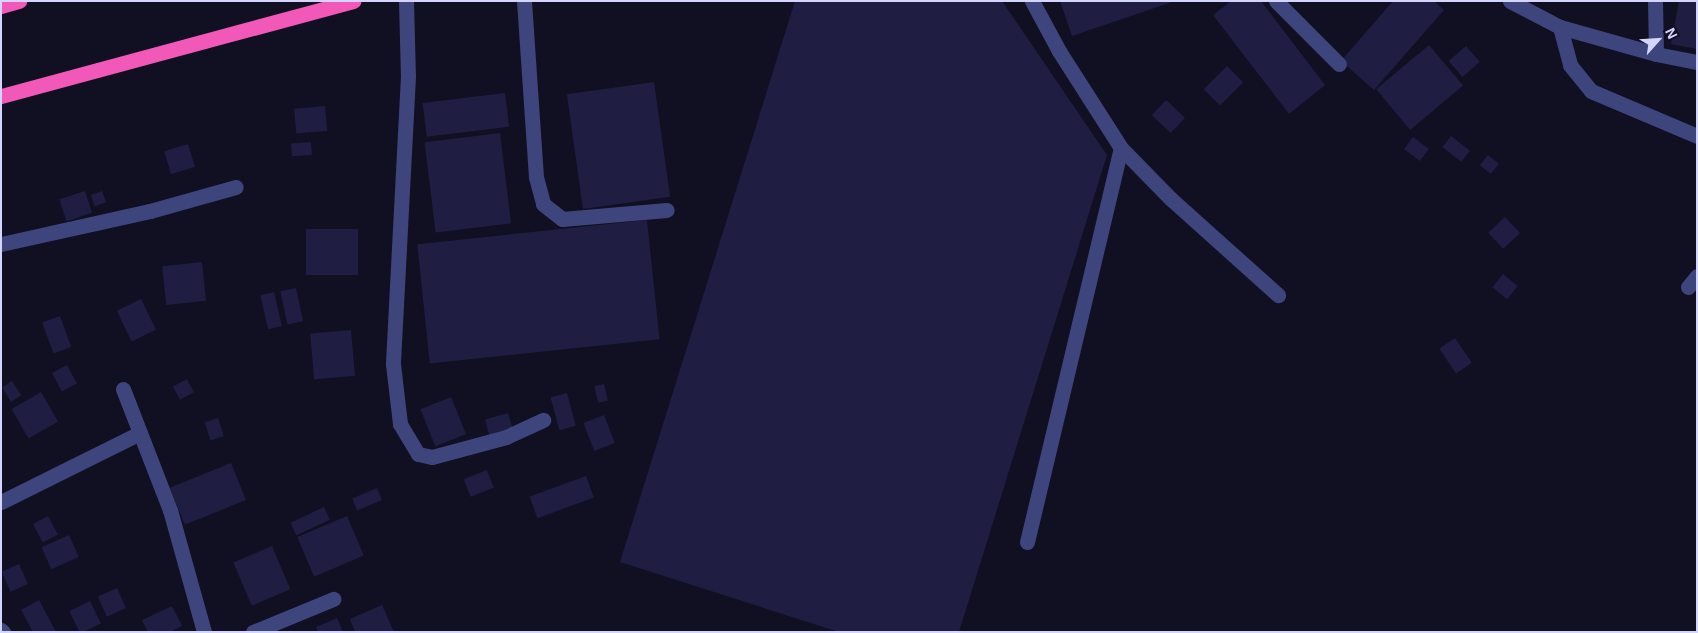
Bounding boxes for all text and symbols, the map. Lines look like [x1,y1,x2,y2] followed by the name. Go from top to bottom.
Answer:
[1633,15,1683,65] north arrow
[1662,25,1681,41] text: N

